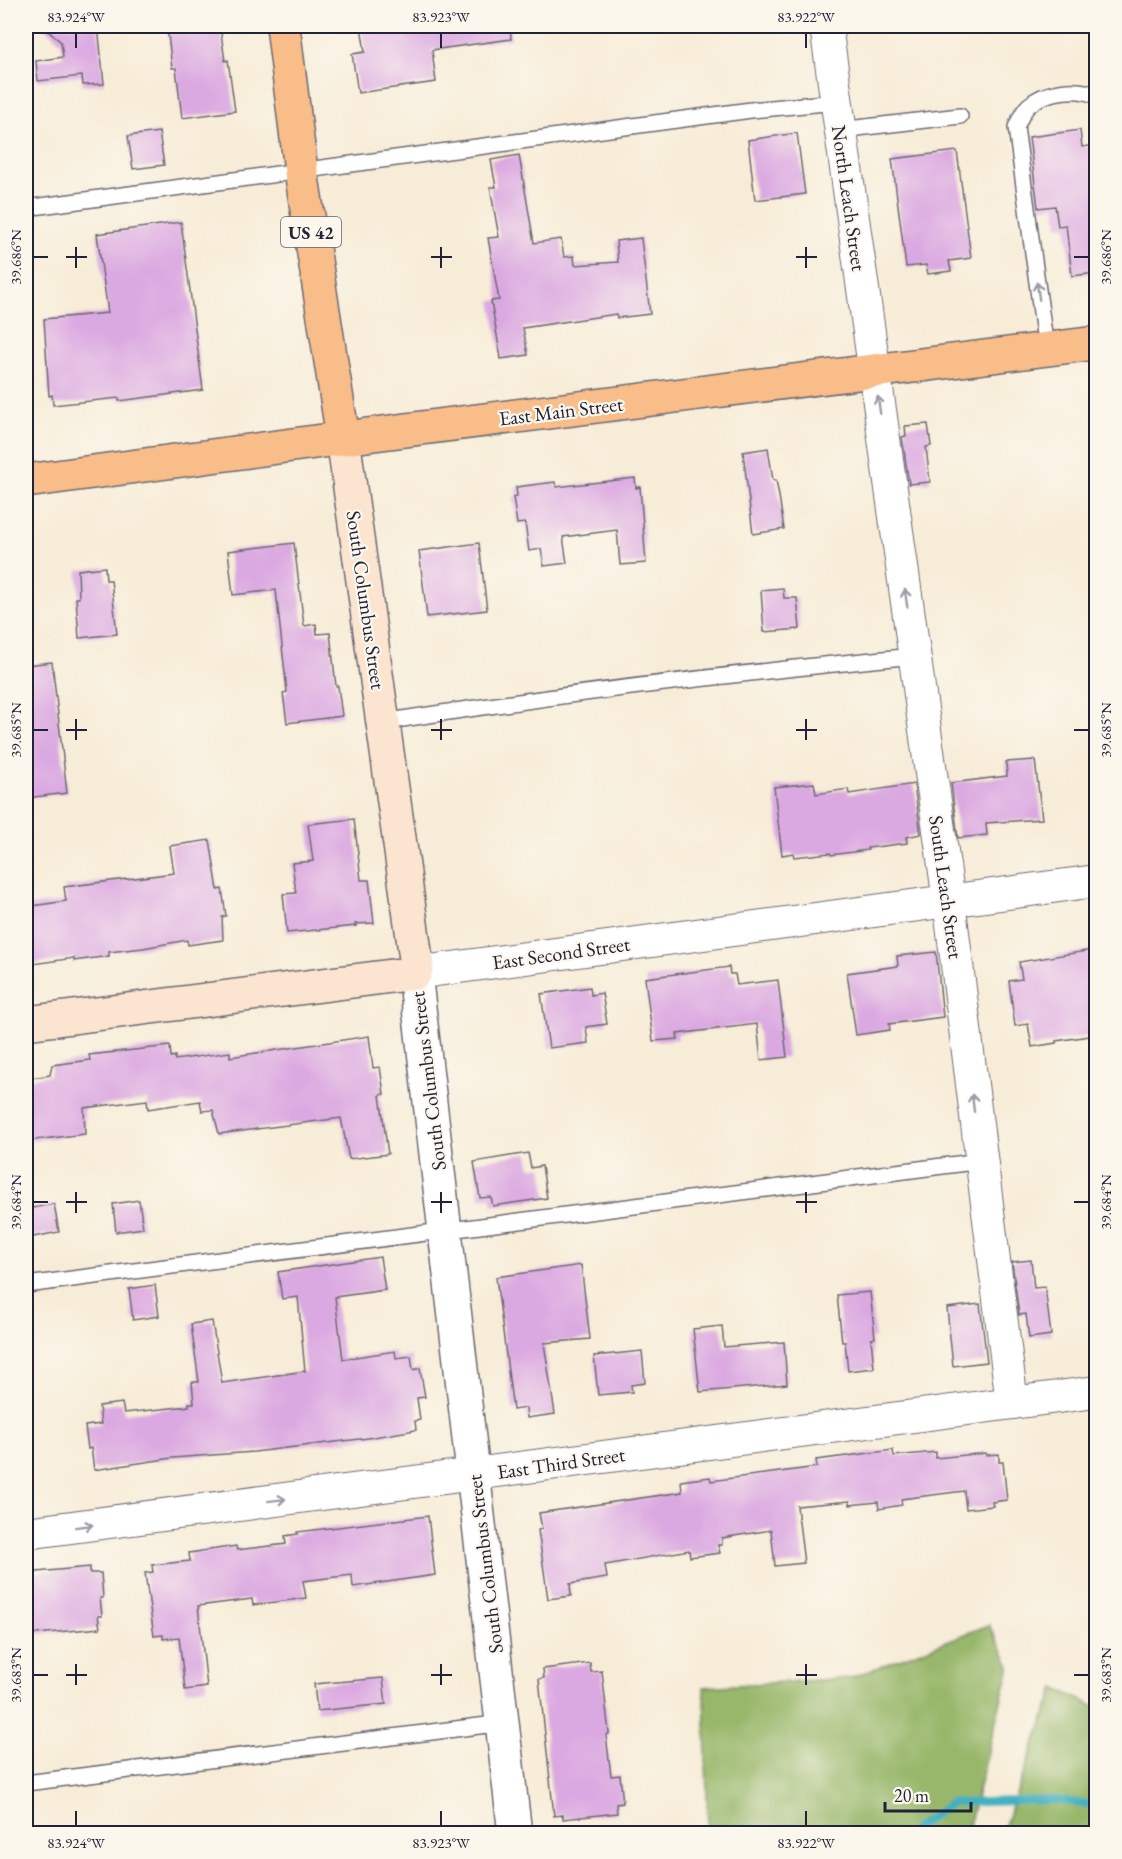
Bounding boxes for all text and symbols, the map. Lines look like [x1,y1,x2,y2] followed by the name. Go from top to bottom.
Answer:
[47,7,105,26] text: 83.924°W
[412,7,470,26] text: 83.923°W
[777,7,835,26] text: 83.922°W
[826,123,872,273] street label: North Leach Street
[281,217,341,247] road number: US 42
[6,229,25,285] text: 39.686°N
[1096,229,1115,285] text: 39.686°N
[1032,282,1043,301] one-way arrow
[498,390,625,431] street label: East Main Street
[873,395,884,415] one-way arrow
[341,509,392,692] street label: South Columbus Street
[900,588,911,608] one-way arrow
[6,702,25,758] text: 39.685°N
[1096,702,1115,758] text: 39.685°N
[923,814,969,961] street label: South Leach Street
[491,930,632,976] street label: East Second Street
[404,989,452,1172] street label: South Columbus Street
[968,1094,979,1113] one-way arrow
[6,1174,25,1230] text: 39.684°N
[1096,1174,1115,1230] text: 39.684°N
[495,1441,627,1485] street label: East Third Street
[461,1472,509,1655] street label: South Columbus Street
[266,1495,286,1506] one-way arrow
[73,1520,93,1531] one-way arrow
[6,1647,25,1703] text: 39.683°N
[1096,1647,1115,1703] text: 39.683°N
[885,1775,970,1813] scale bar
[894,1784,929,1807] text: 20 m
[47,1833,105,1852] text: 83.924°W
[412,1833,470,1852] text: 83.923°W
[777,1833,835,1852] text: 83.922°W

